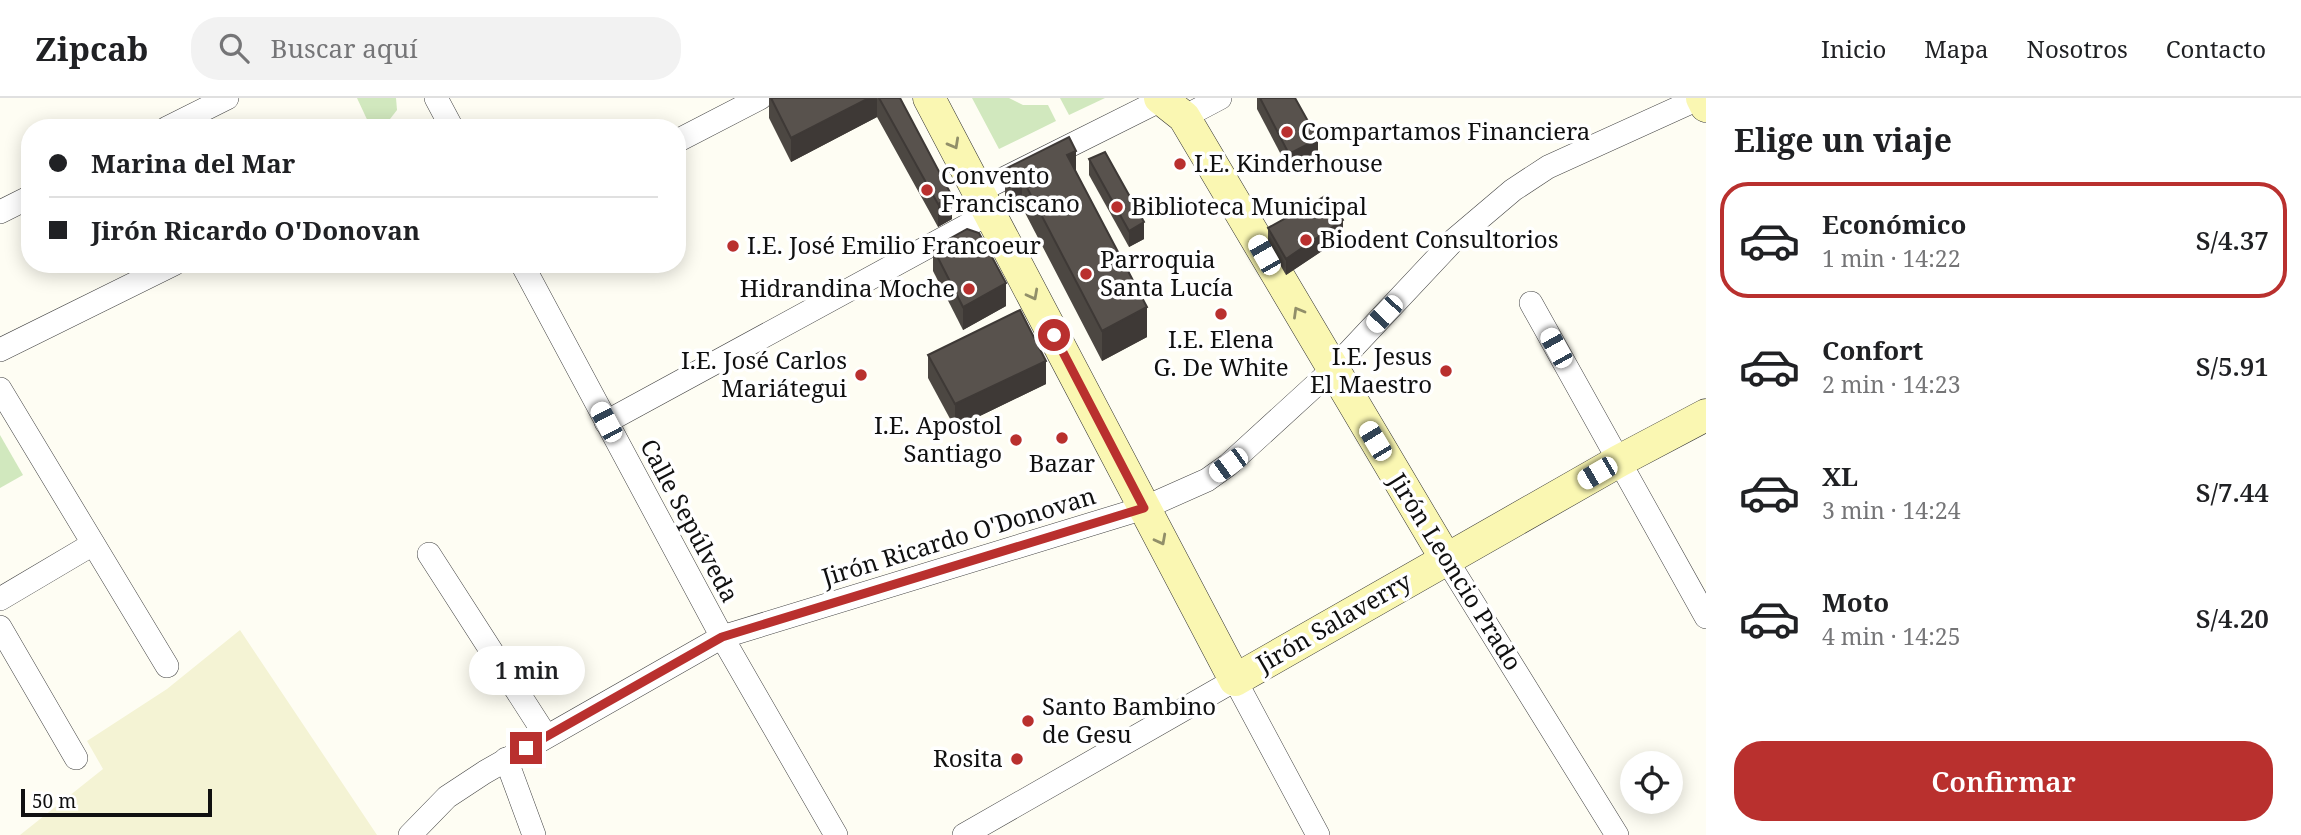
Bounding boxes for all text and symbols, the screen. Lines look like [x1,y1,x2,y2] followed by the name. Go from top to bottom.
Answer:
[191,17,681,80] search box
[35,26,149,71] text: Zipcab
[215,29,253,67] icon: search
[271,30,418,66] text: Buscar aquí
[1821,32,1886,65] text: Inicio
[1924,32,1989,65] text: Mapa
[2027,32,2128,65] text: Nosotros
[2166,32,2266,65] text: Contacto
[1301,114,1590,147] place label: Compartamos Financiera
[1734,118,1952,161] text: Elige un viaje
[1279,124,1295,140] marker: Compartamos Financiera
[946,137,959,150] one-way arrow
[91,145,295,181] text: Marina del Mar
[1194,146,1383,179] place label: I.E. Kinderhouse
[1172,156,1188,172] marker: I.E. Kinderhouse
[941,158,1080,219] place label: Convento Franciscano
[919,182,935,198] marker: Convento Franciscano
[1131,189,1368,222] place label: Biblioteca Municipal
[1109,199,1125,215] marker: Biblioteca Municipal
[1822,206,1966,242] text: Económico
[1738,209,1801,272] icon: car
[91,212,420,248] text: Jirón Ricardo O'Donovan
[1320,222,1559,255] place label: Biodent Consultorios
[2196,222,2269,258] text: S/4.37
[747,228,1041,261] place label: I.E. José Emilio Francoeur
[1245,232,1284,278] car
[1298,232,1314,248] marker: Biodent Consultorios
[725,238,741,254] marker: I.E. José Emilio Francoeur
[1100,242,1233,303] place label: Parroquia Santa Lucía
[1822,242,1960,274] text: 1 min · 14:22
[1078,266,1094,282] marker: Parroquia Santa Lucía
[740,271,955,304] place label: Hidrandina Moche
[961,281,977,297] marker: Hidrandina Moche
[1024,288,1038,300] one-way arrow
[1362,291,1407,337] car
[1213,306,1229,322] marker: I.E. Elena G. De White
[1293,306,1306,319] one-way arrow
[1038,319,1070,351] route start
[1153,322,1289,383] place label: I.E. Elena G. De White
[1537,325,1576,371] car
[1822,332,1923,368] text: Confort
[1738,335,1801,398] icon: car
[1310,339,1432,400] place label: I.E. Jesus El Maestro
[681,343,847,404] place label: I.E. José Carlos Mariátegui
[2196,348,2269,384] text: S/5.91
[1438,363,1454,379] marker: I.E. Jesus El Maestro
[853,367,869,383] marker: I.E. José Carlos Mariátegui
[1822,368,1960,400] text: 2 min · 14:23
[587,399,626,445] car
[874,408,1003,469] place label: I.E. Apostol Santiago
[1356,418,1395,464] car
[1054,430,1070,446] marker: Bazar
[1008,432,1024,448] marker: I.E. Apostol Santiago
[633,433,747,608] street label: Calle Sepúlveda
[1205,444,1252,486] car
[1029,446,1095,479] place label: Bazar
[1574,453,1621,493] car
[1822,458,1858,494] text: XL
[1738,461,1801,524] icon: car
[1382,465,1530,676] street label: Jirón Leoncio Prado
[2196,474,2269,510] text: S/7.44
[817,478,1099,593] street label: Jirón Ricardo O'Donovan
[1822,494,1960,526] text: 3 min · 14:24
[1153,533,1166,546] one-way arrow
[1249,564,1417,680] street label: Jirón Salaverry
[1822,584,1889,620] text: Moto
[1738,587,1801,650] icon: car
[2196,600,2269,636] text: S/4.20
[1822,620,1960,652] text: 4 min · 14:25
[468,646,584,696] callout: 1 min
[495,654,559,686] text: 1 min
[1042,689,1216,750] place label: Santo Bambino de Gesu
[1020,713,1036,729] marker: Santo Bambino de Gesu
[510,732,542,764] route end
[933,741,1003,774] place label: Rosita
[1734,741,2273,821] button: Confirmar
[1009,751,1025,767] marker: Rosita
[1620,751,1683,814] map controls
[1620,751,1683,814] button: locate
[21,786,212,818] scale bar
[32,788,76,814] text: 50 m

